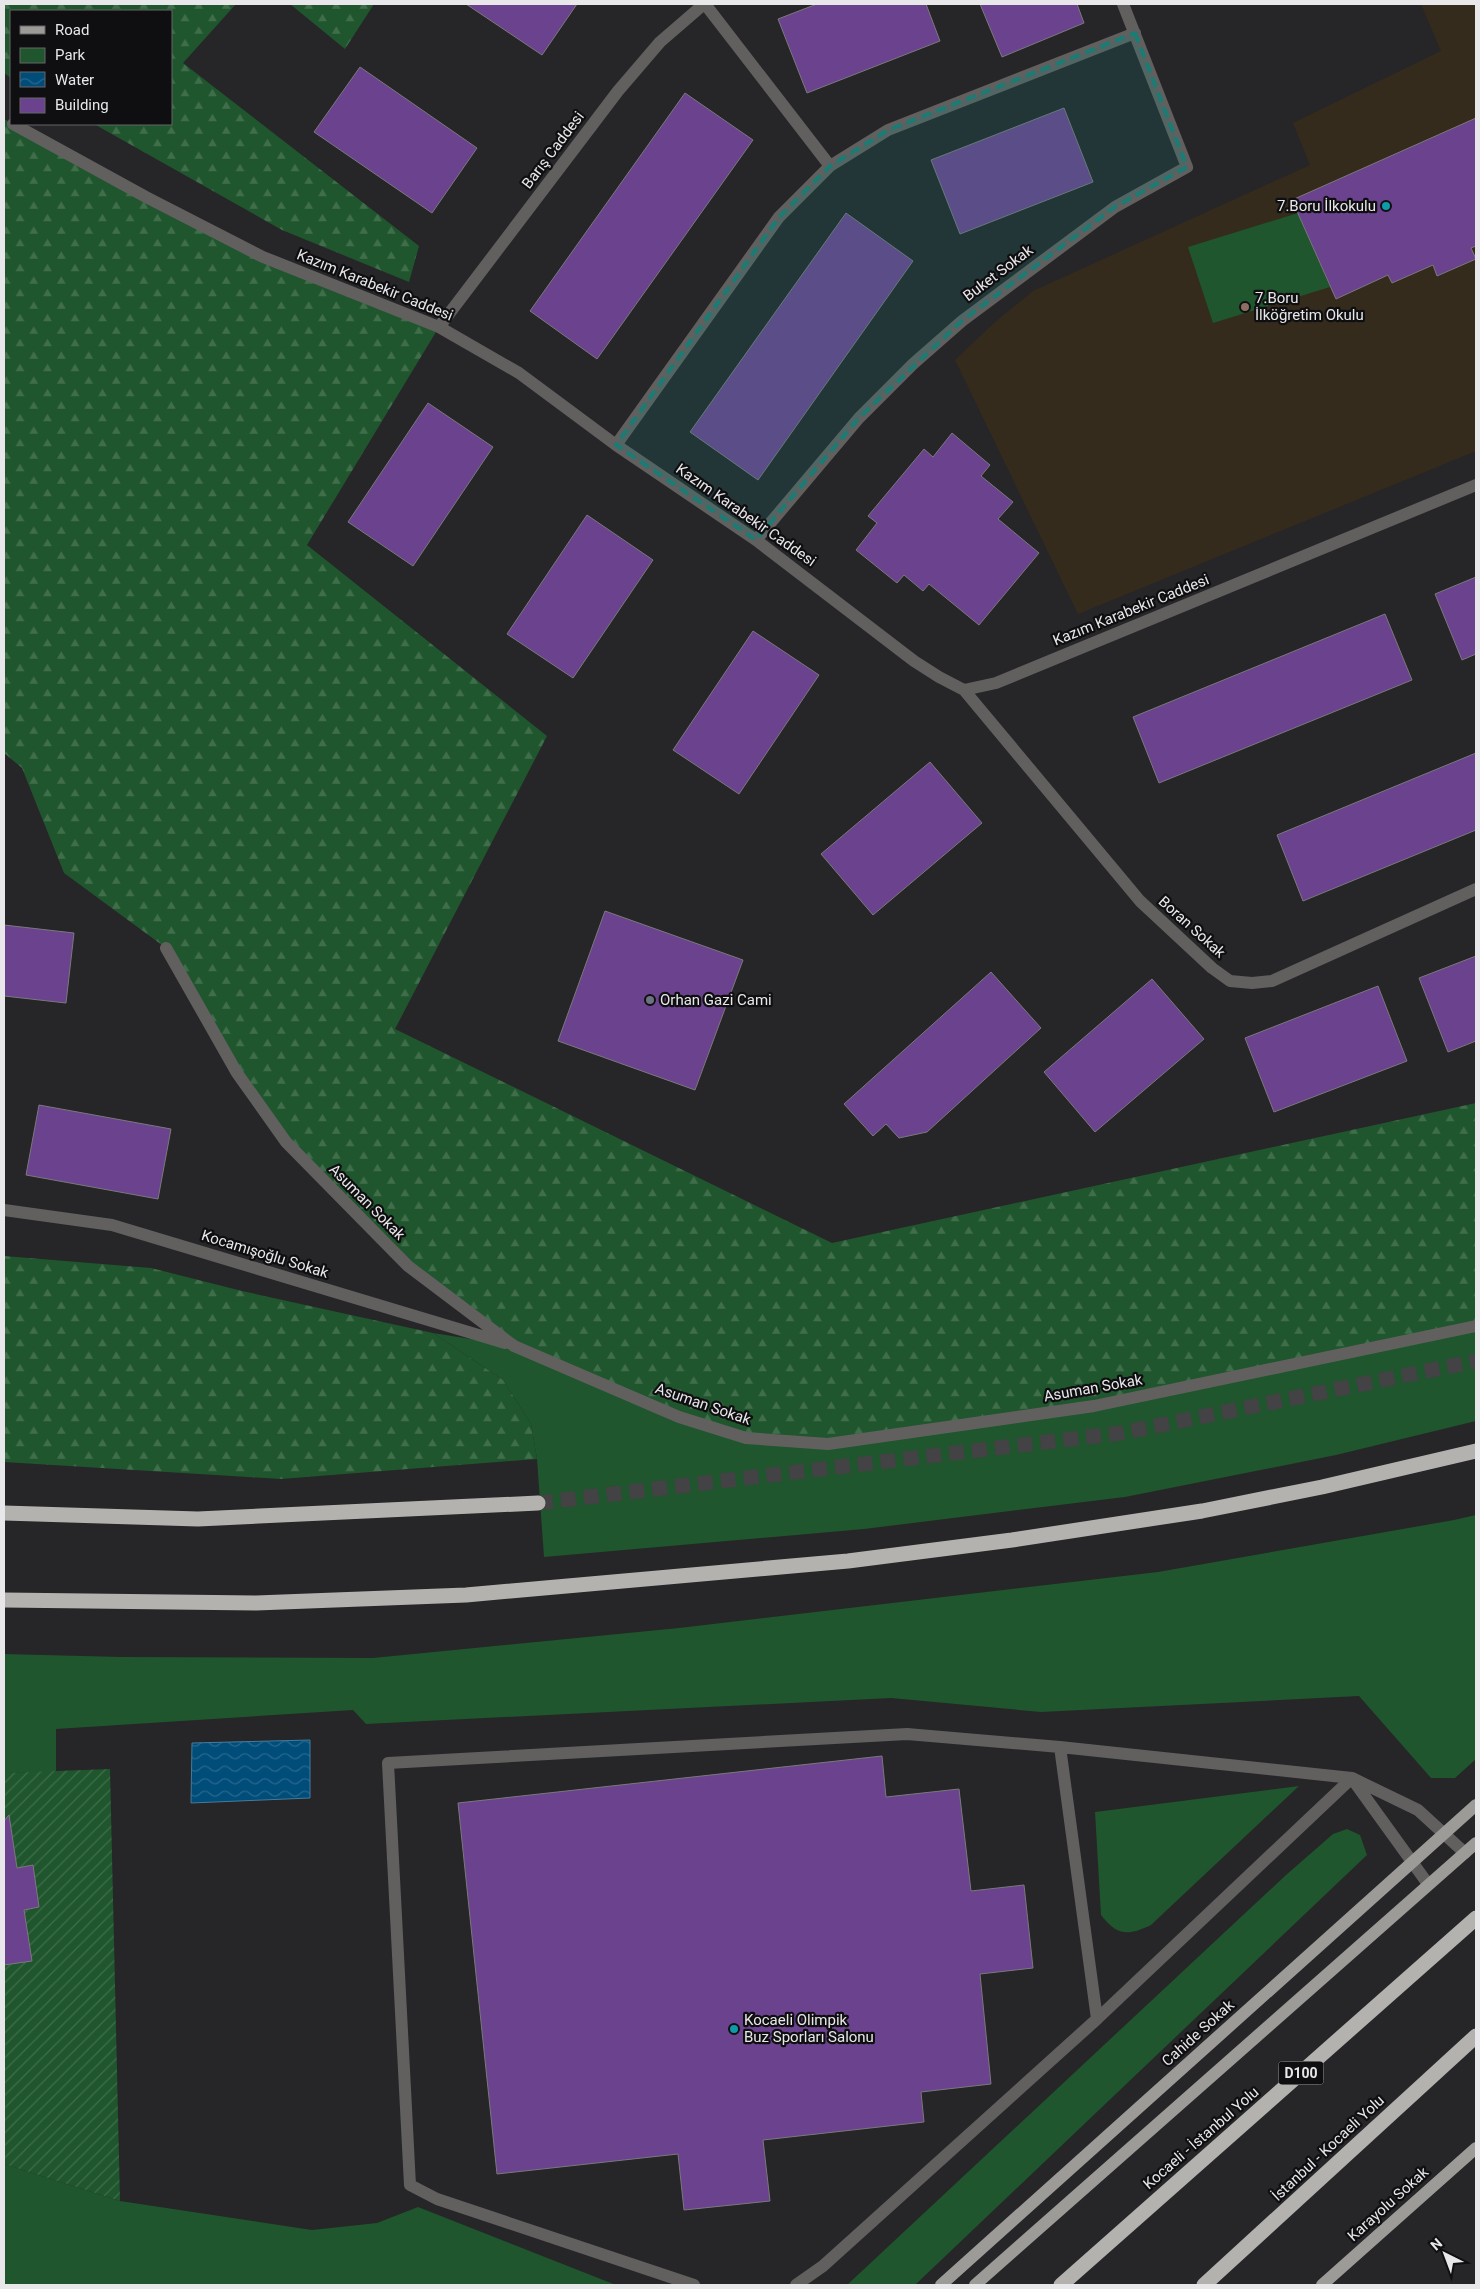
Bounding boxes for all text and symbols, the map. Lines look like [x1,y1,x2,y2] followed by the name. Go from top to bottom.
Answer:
[10,10,172,125] legend
[55,21,89,39] text: Road
[55,46,86,64] text: Park
[55,71,94,89] text: Water
[55,96,109,114] text: Building
[518,108,588,192] street label: Barış Caddesi
[1277,197,1376,215] place label: 7.Boru İlkokulu
[1380,200,1392,212] marker: 7.Boru İlkokulu
[960,241,1037,305] street label: Buket Sokak
[294,245,456,325] street label: Kazım Karabekir Caddesi
[1255,289,1364,324] place label: 7.Boru İlköğretim Okulu
[1239,301,1251,313] marker: 7.Boru İlköğretim Okulu
[673,460,819,570] street label: Kazım Karabekir Caddesi
[1050,570,1212,650] street label: Kazım Karabekir Caddesi
[1155,892,1229,962] street label: Boran Sokak
[660,991,772,1009] place label: Orhan Gazi Cami
[644,994,656,1006] marker: Orhan Gazi Cami
[325,1160,409,1244] street label: Asuman Sokak
[199,1226,331,1282] street label: Kocamışoğlu Sokak
[1042,1370,1144,1406] street label: Asuman Sokak
[653,1379,754,1429] street label: Asuman Sokak
[1158,1996,1238,2070] street label: Cahide Sokak
[744,2011,874,2046] place label: Kocaeli Olimpik Buz Sporları Salonu
[728,2023,740,2035] marker: Kocaeli Olimpik Buz Sporları Salonu
[1278,2062,1324,2084] road number: D100
[1140,2083,1262,2193] street label: Kocaeli - İstanbul Yolu
[1268,2091,1388,2205] street label: İstanbul - Kocaeli Yolu
[1344,2163,1432,2245] street label: Karayolu Sokak
[1420,2229,1470,2279] north arrow
[1427,2235,1445,2254] text: N

